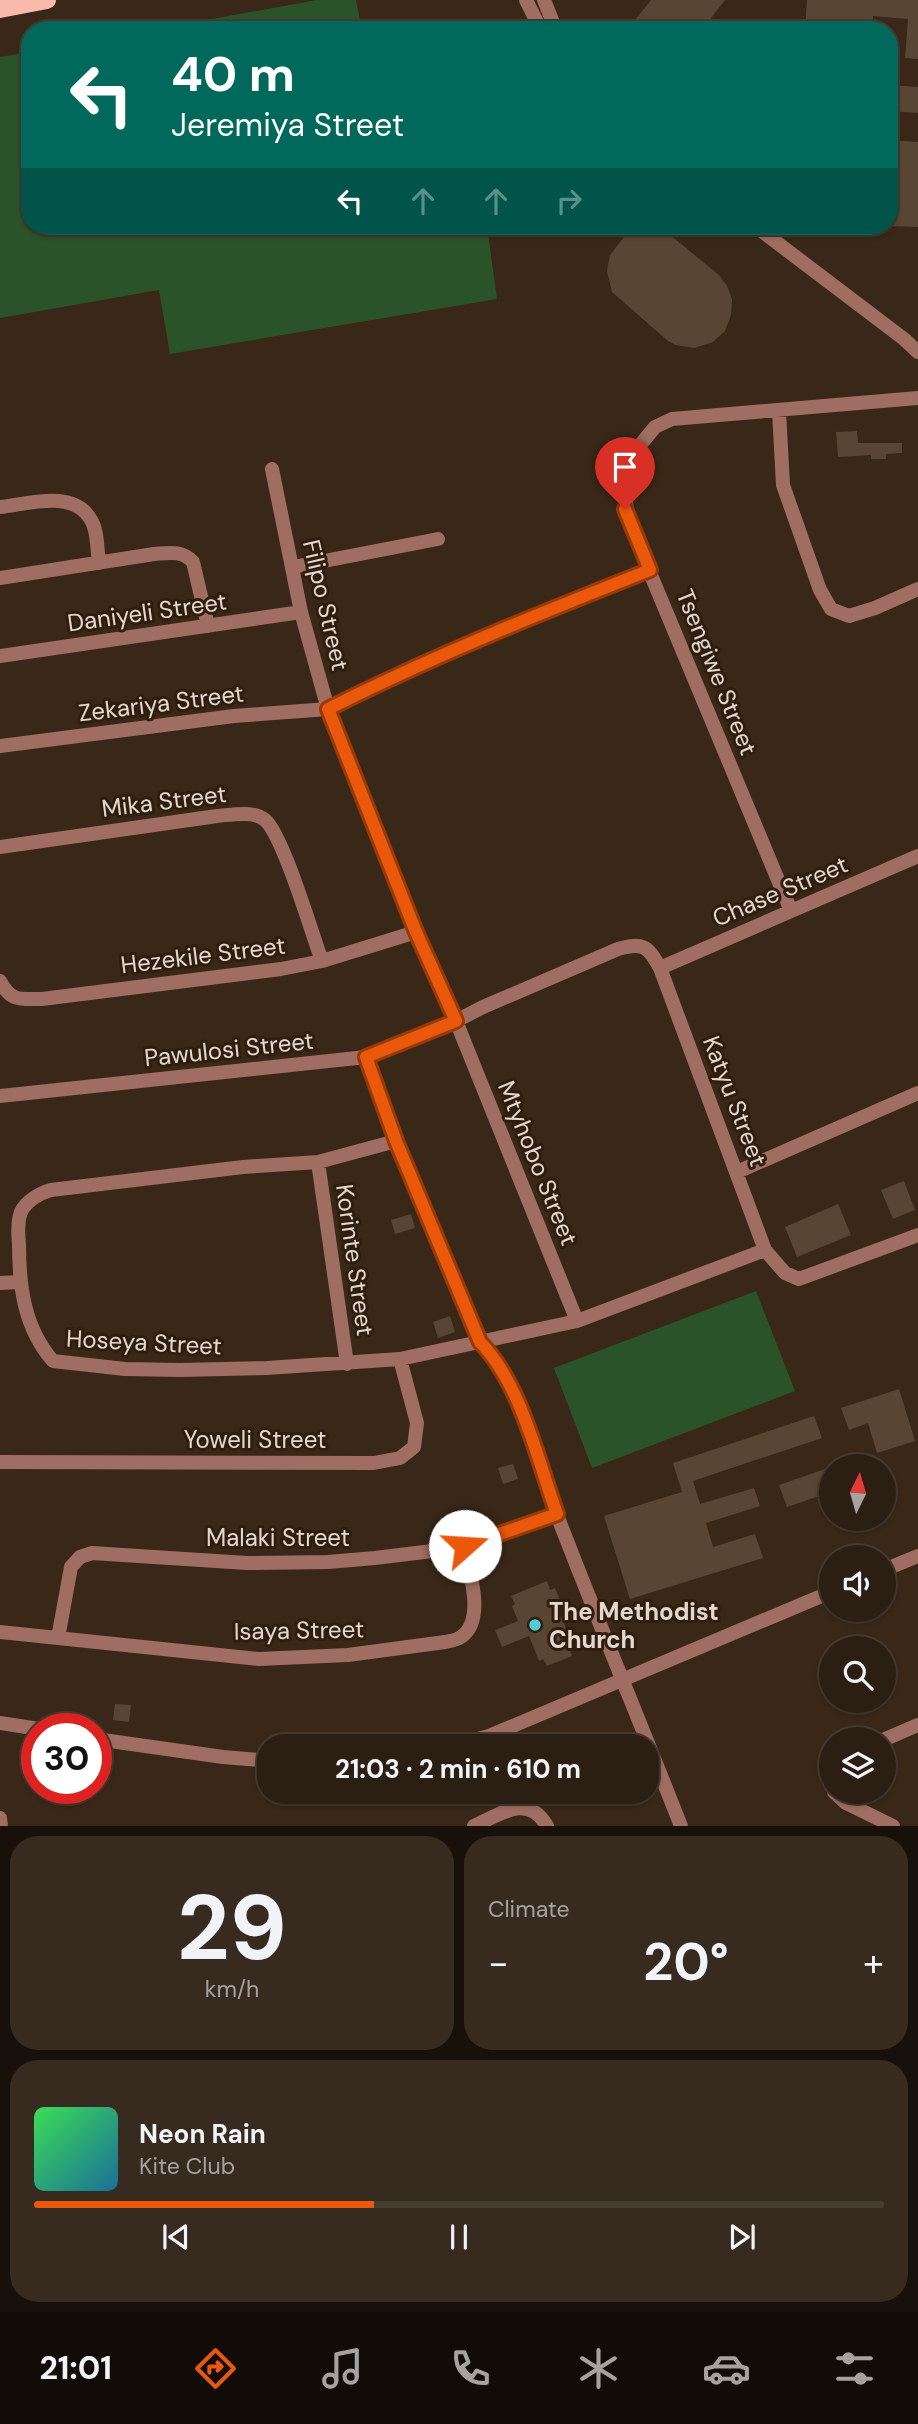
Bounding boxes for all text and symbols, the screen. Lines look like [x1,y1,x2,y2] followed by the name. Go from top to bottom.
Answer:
[171,42,295,106] text: 40 m
[56,49,147,140] icon: left
[171,104,404,146] text: Jeremiya Street
[331,182,369,220] icon: left
[404,182,442,220] icon: ahead
[477,182,515,220] icon: ahead
[550,182,588,220] icon: right
[595,437,655,509] pin
[606,448,644,486] icon: arrive
[296,537,356,673] street label: Filipo Street
[670,584,764,760] street label: Tsengiwe Street
[65,585,229,639] street label: Daniyeli Street
[77,677,245,729] street label: Zekariya Street
[100,778,228,824] street label: Mika Street
[708,849,852,933] street label: Chase Street
[119,930,287,980] street label: Hezekile Street
[143,1025,315,1073] street label: Pawulosi Street
[696,1031,774,1171] street label: Katyu Street
[491,1076,585,1250] street label: Mtyhobo Street
[329,1182,381,1338] street label: Korinte Street
[65,1322,223,1362] street label: Hoseya Street
[184,1424,326,1455] street label: Yoweli Street
[819,1454,896,1531] north arrow
[819,1454,896,1804] map controls
[428,1509,502,1583] position arrow
[206,1522,350,1553] street label: Malaki Street
[819,1545,896,1622] button: sound
[549,1596,719,1655] place label: The Methodist Church
[234,1613,364,1647] street label: Isaya Street
[527,1617,543,1633] marker: The Methodist Church
[819,1636,896,1713] button: search
[21,1713,112,1804] speed limit sign: 30
[819,1727,896,1804] button: layers
[335,1752,581,1786] text: 21:03 · 2 min · 610 m
[177,1869,287,1987] text: 29
[488,1894,570,1924] text: Climate
[643,1928,729,1996] text: 20°
[488,1938,509,1988] text: −
[863,1938,884,1988] text: +
[205,1974,259,2004] text: km/h
[139,2117,266,2151] text: Neon Rain
[139,2151,235,2181] text: Kite Club
[157,2218,195,2256] icon: previous
[440,2218,478,2256] icon: pause
[723,2218,761,2256] icon: next
[191,2344,240,2393] icon: directions
[318,2344,367,2393] icon: music
[446,2344,495,2393] icon: phone
[574,2344,623,2393] icon: climate
[702,2344,751,2393] icon: car
[830,2344,879,2393] icon: filters
[39,2347,112,2389] text: 21:01

